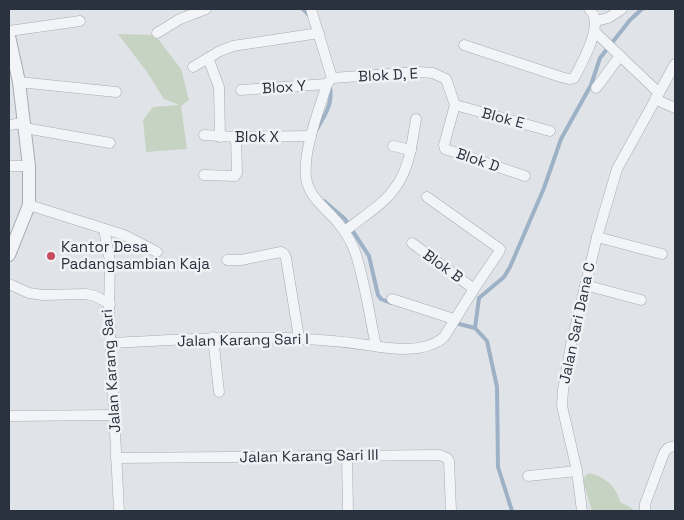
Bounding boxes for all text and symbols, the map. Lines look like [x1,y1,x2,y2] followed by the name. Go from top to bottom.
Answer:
[358,63,418,86] street label: Blok D, E
[261,75,307,98] street label: Blox Y
[480,103,526,132] street label: Blok E
[235,127,280,146] street label: Blok X
[454,143,502,176] street label: Blok D
[61,237,210,273] place label: Kantor Desa Padangsambian Kaja
[420,245,467,286] street label: Blok B
[45,250,57,262] marker: Kantor Desa Padangsambian Kaja
[554,261,599,385] street label: Jalan Sari Dana C
[97,308,124,434] street label: Jalan Karang Sari
[177,329,309,350] street label: Jalan Karang Sari I
[239,445,379,466] street label: Jalan Karang Sari III

